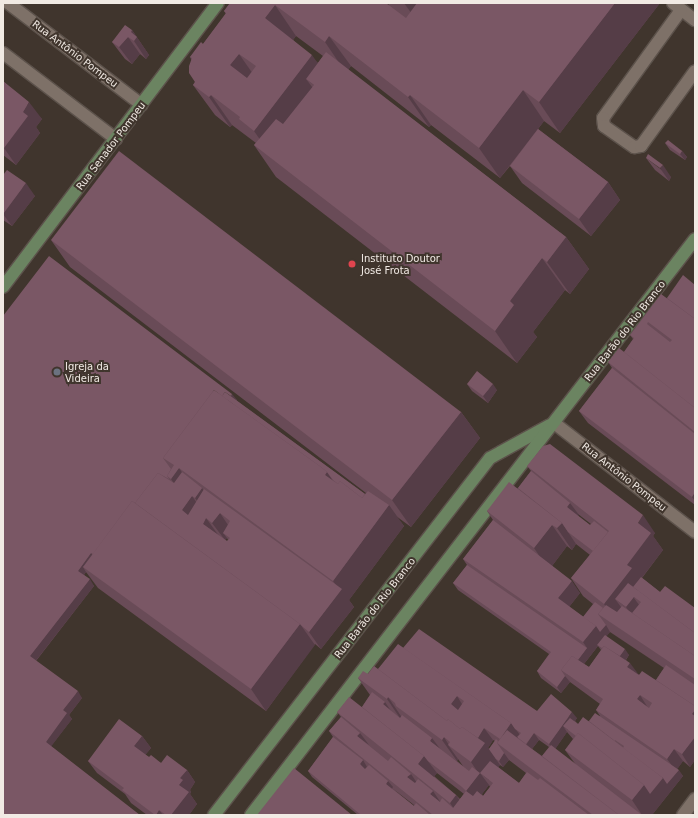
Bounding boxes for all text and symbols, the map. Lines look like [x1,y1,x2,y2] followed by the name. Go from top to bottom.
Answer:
[30,18,120,90] street label: Rua Antônio Pompeu
[74,100,148,192] street label: Rua Senador Pompeu
[361,252,440,276] place label: Instituto Doutor José Frota
[346,258,358,270] marker: Instituto Doutor José Frota
[582,278,668,384] street label: Rua Barão do Rio Branco
[65,360,109,384] place label: Igreja da Videira
[52,367,62,377] marker: Igreja da Videira
[579,440,669,514] street label: Rua Antônio Pompeu
[332,555,418,661] street label: Rua Barão do Rio Branco

